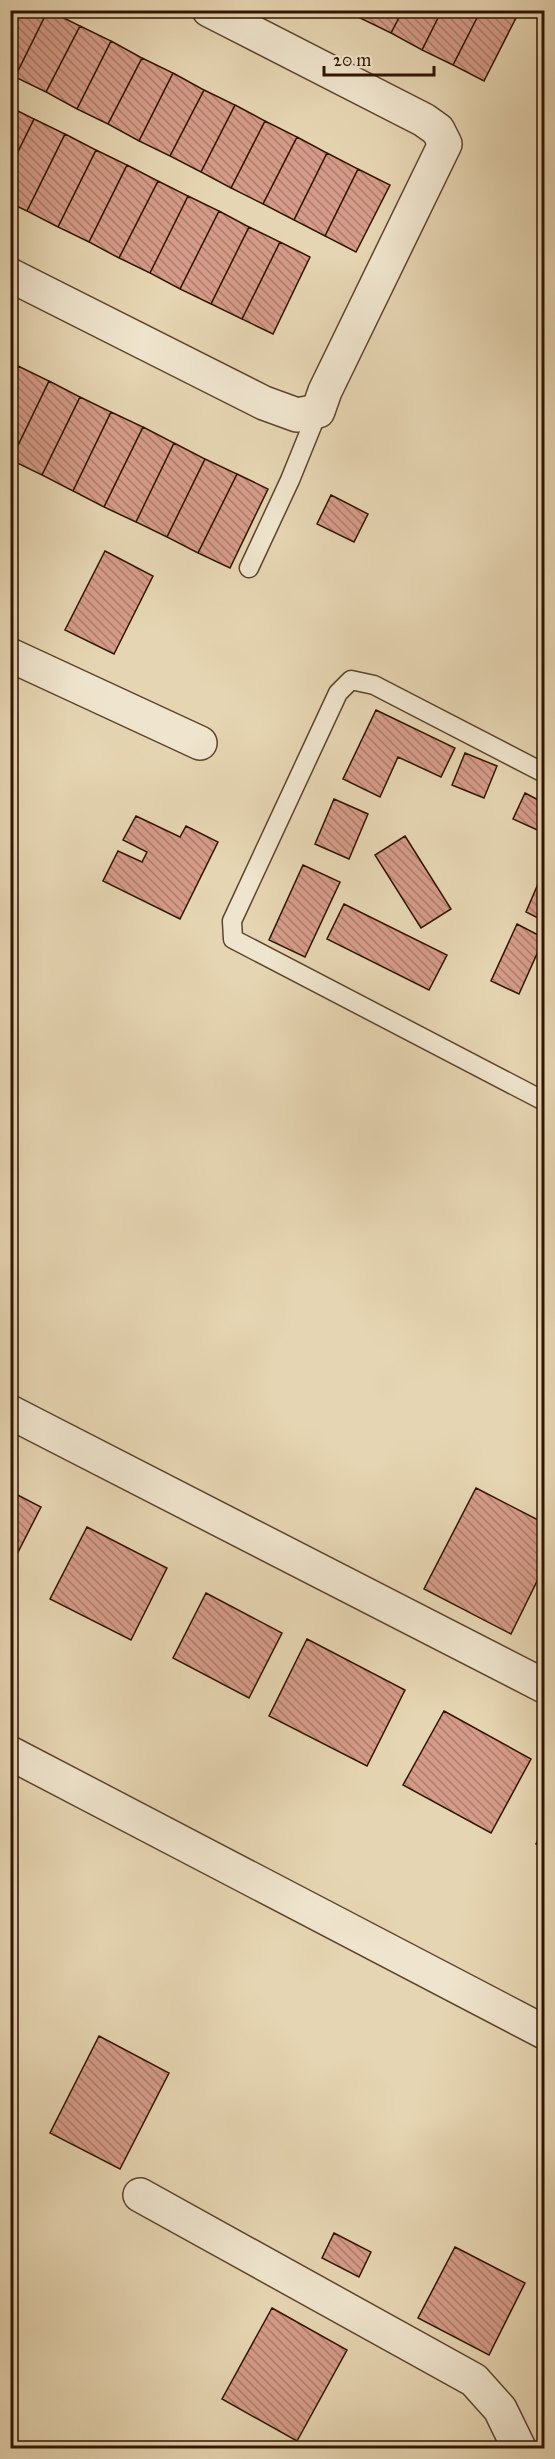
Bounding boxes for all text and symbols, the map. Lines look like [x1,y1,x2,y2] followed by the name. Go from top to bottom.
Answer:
[324,39,434,77] scale bar
[333,49,371,71] text: 20 m

